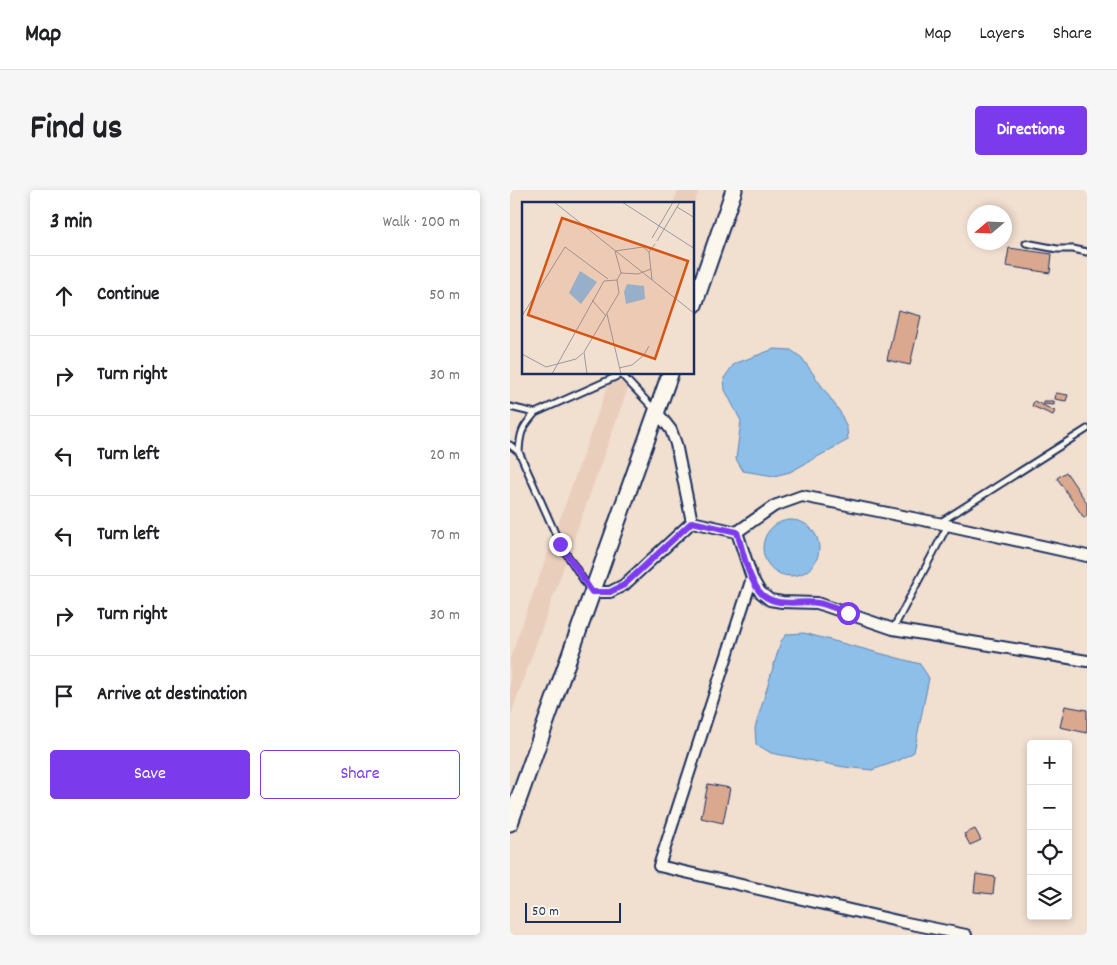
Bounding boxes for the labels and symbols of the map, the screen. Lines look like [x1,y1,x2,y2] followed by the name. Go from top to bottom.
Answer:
[522,202,695,375] inset map
[967,205,1012,250] north arrow
[549,533,572,556] route end
[837,602,860,625] route start
[525,900,621,923] scale bar

